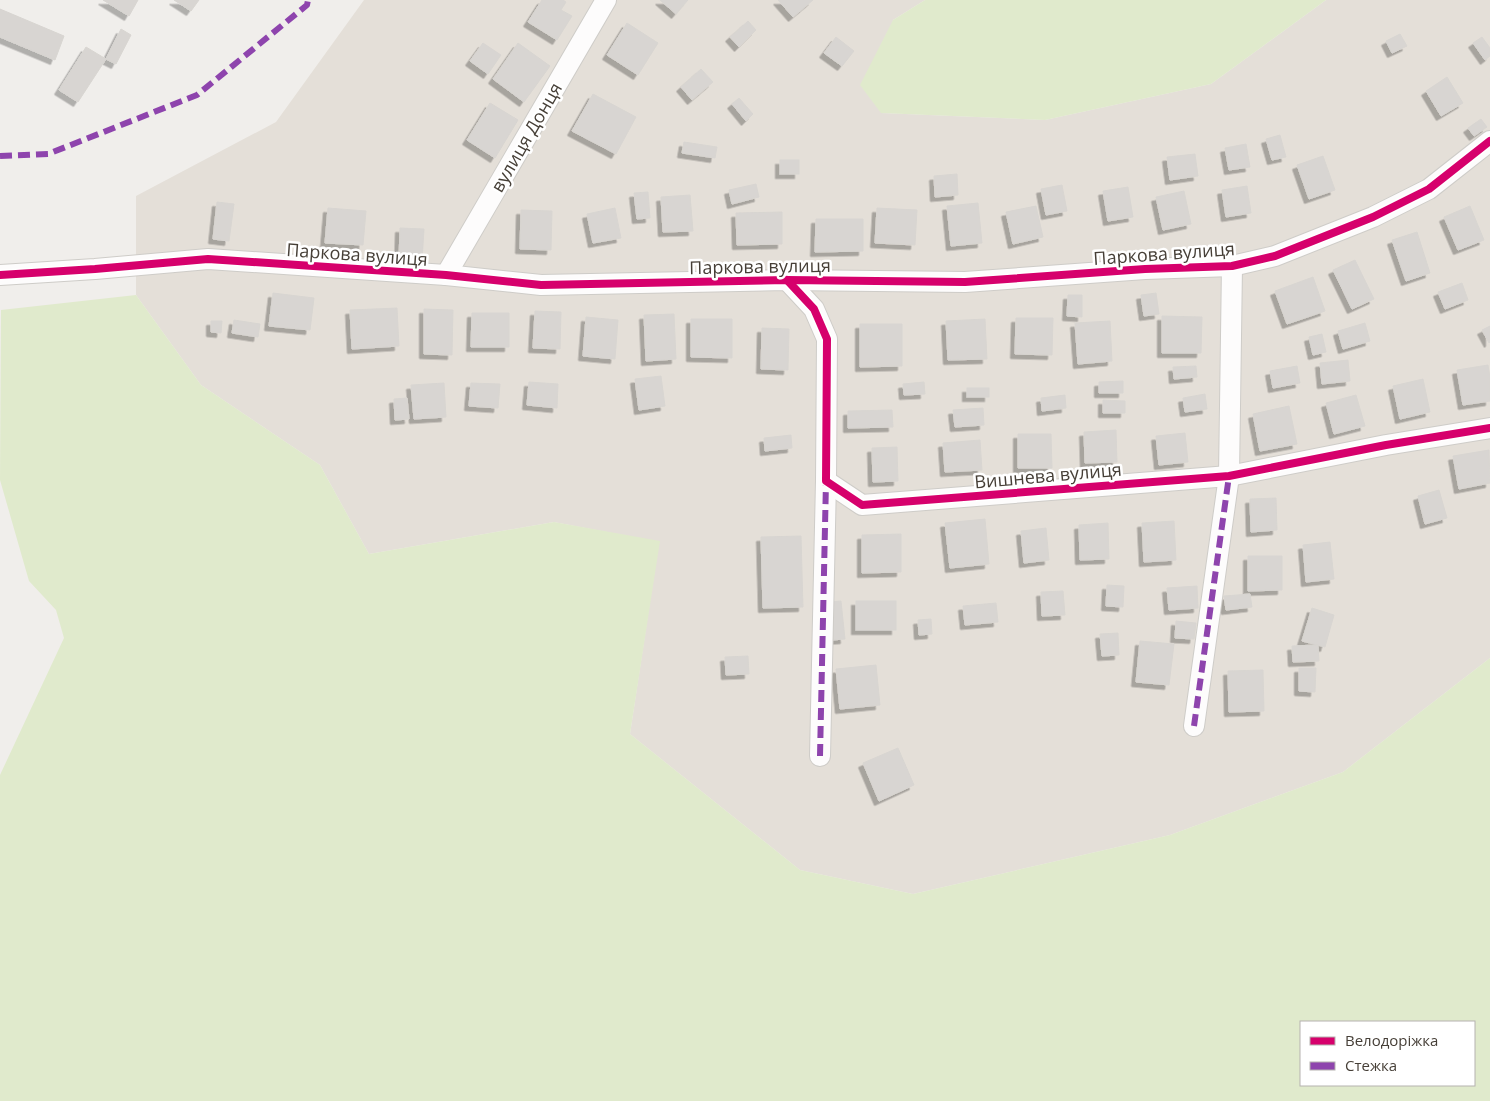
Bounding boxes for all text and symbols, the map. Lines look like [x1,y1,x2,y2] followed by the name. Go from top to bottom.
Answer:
[485,78,567,196] street label: вулиця Донця
[1093,236,1235,270] street label: Паркова вулиця
[286,237,428,271] street label: Паркова вулиця
[689,253,831,279] street label: Паркова вулиця
[973,457,1123,493] street label: Вишнева вулиця
[1300,1021,1475,1086] legend
[1345,1030,1438,1050] text: Велодоріжка
[1345,1055,1397,1075] text: Стежка

